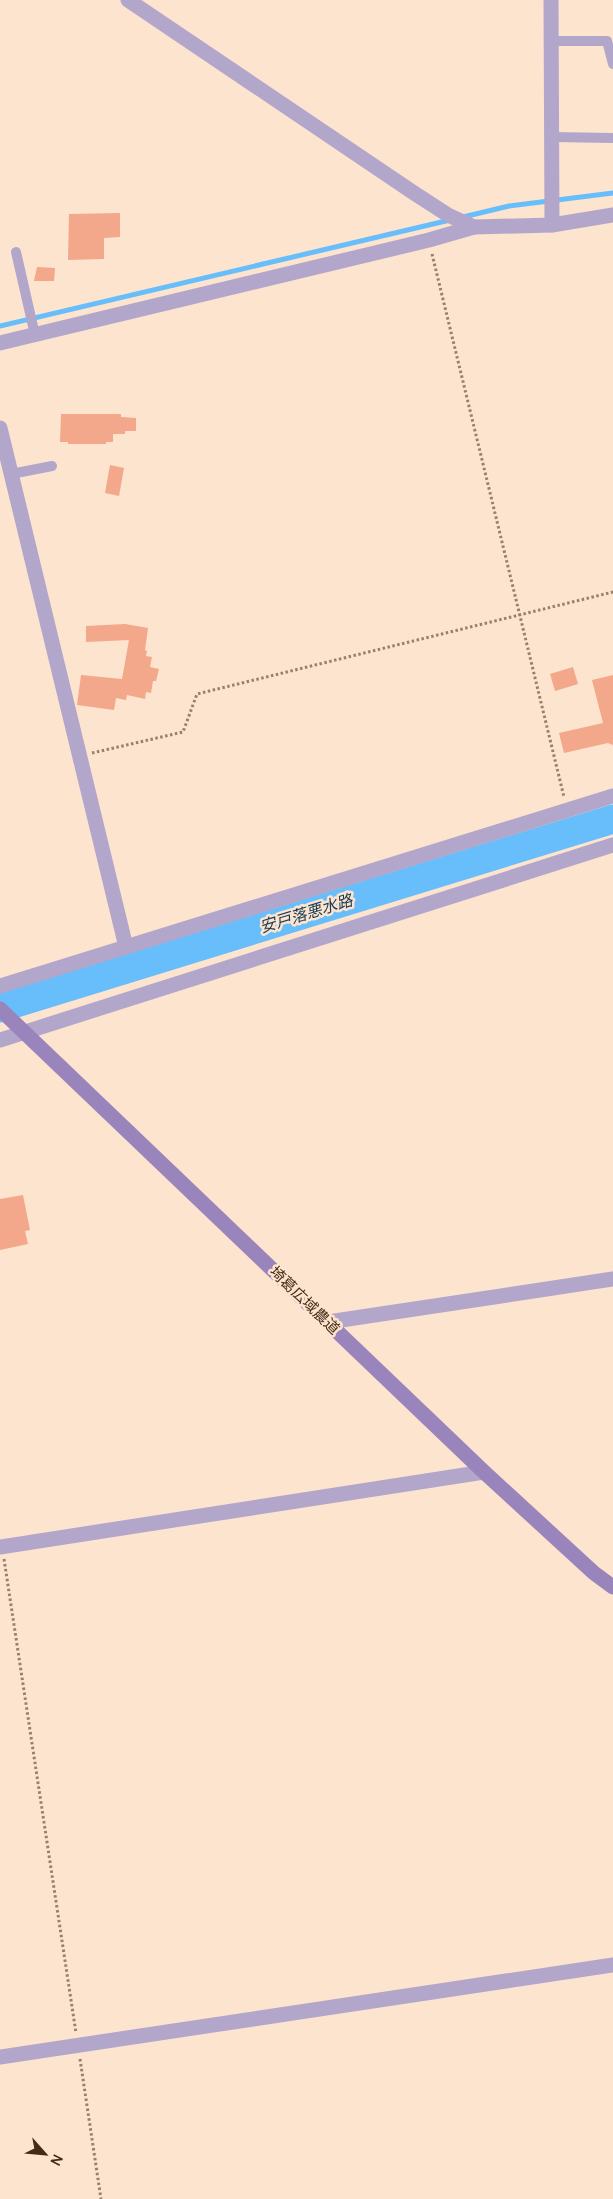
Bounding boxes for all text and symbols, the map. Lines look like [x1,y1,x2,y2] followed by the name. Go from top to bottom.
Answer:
[257,888,357,938] water label: 安戸落悪水路
[265,1261,345,1339] street label: 埼葛広域農道
[20,2129,70,2179] north arrow
[46,2151,68,2169] text: N

